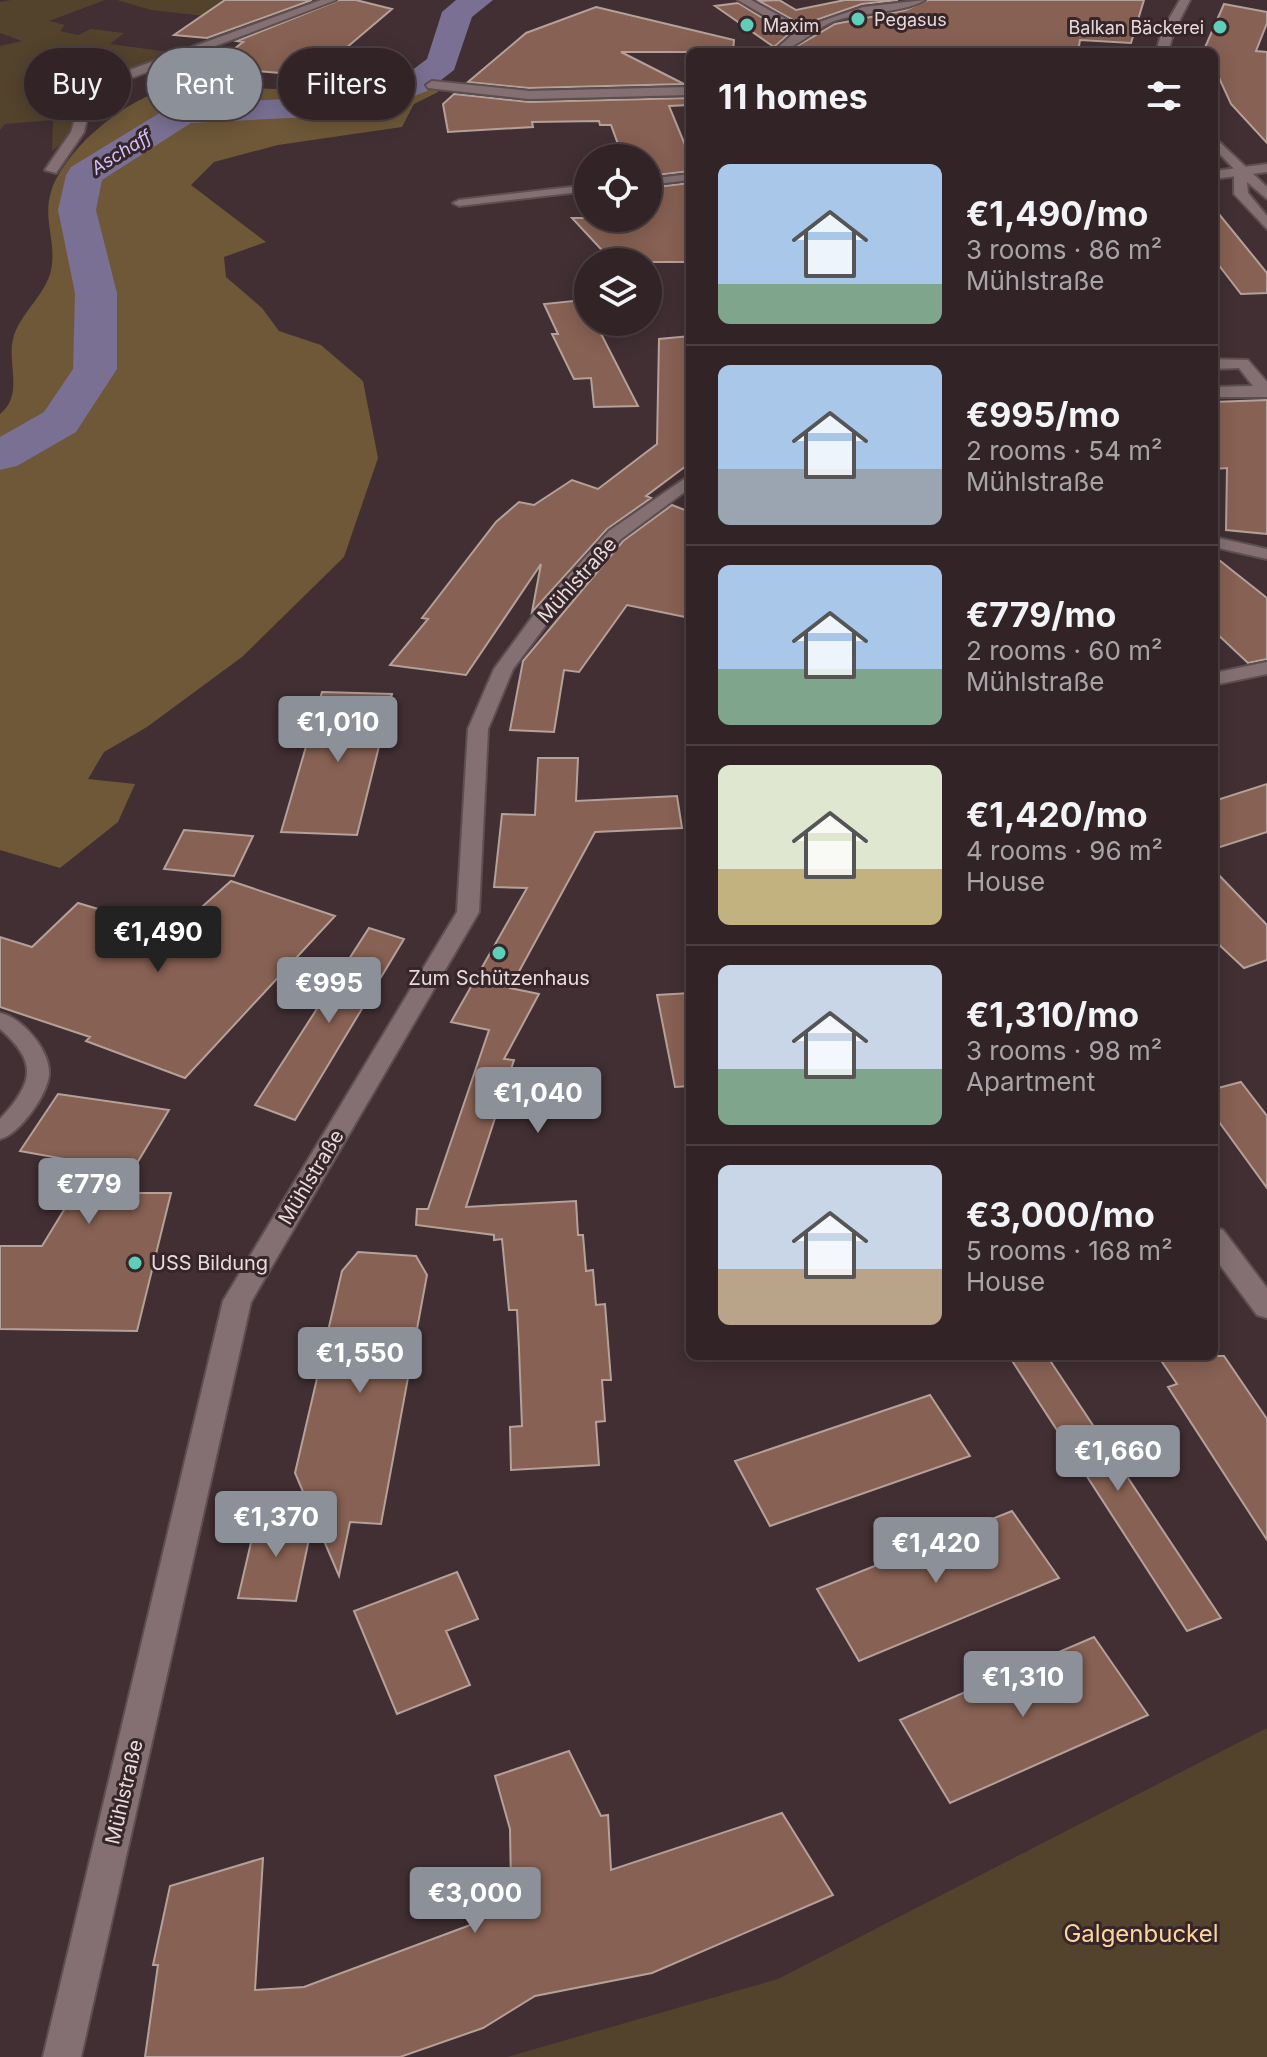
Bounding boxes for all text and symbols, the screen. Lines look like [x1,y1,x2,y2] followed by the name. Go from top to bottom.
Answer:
[874,9,947,30] place label: Pegasus
[849,10,867,28] marker: Pegasus
[763,15,819,36] place label: Maxim
[738,16,756,34] marker: Maxim
[1069,17,1204,38] place label: Balkan Bäckerei
[1211,18,1229,36] marker: Balkan Bäckerei
[24,48,131,120] chip: Buy
[147,48,262,120] chip: Rent
[278,48,415,120] chip: Filters
[1142,74,1186,118] icon: filters
[718,76,868,117] text: 11 homes
[86,125,156,179] water label: Aschaff
[574,144,662,336] map controls
[574,144,662,232] button: locate
[966,193,1148,234] text: €1,490/mo
[782,196,878,292] icon: home
[966,234,1162,265] text: 3 rooms · 86 m²
[574,248,662,336] button: layers
[966,265,1104,296] text: Mühlstraße
[966,394,1120,435] text: €995/mo
[782,397,878,493] icon: home
[966,435,1163,466] text: 2 rooms · 54 m²
[966,466,1104,497] text: Mühlstraße
[532,532,622,628] street label: Mühlstraße
[966,594,1116,635] text: €779/mo
[782,597,878,693] icon: home
[966,635,1162,666] text: 2 rooms · 60 m²
[966,666,1104,697] text: Mühlstraße
[273,696,403,764] pin: €1,010
[296,706,380,737] text: €1,010
[966,794,1148,835] text: €1,420/mo
[782,797,878,893] icon: home
[966,835,1163,866] text: 4 rooms · 96 m²
[966,866,1045,897] text: House
[93,906,223,974] pin: €1,490
[113,916,203,947] text: €1,490
[490,944,508,962] marker: Zum Schützenhaus
[282,957,376,1025] pin: €995
[408,966,590,990] place label: Zum Schützenhaus
[295,967,363,998] text: €995
[966,994,1139,1035] text: €1,310/mo
[782,997,878,1093] icon: home
[966,1035,1162,1066] text: 3 rooms · 98 m²
[966,1066,1095,1097] text: Apartment
[473,1067,603,1135] pin: €1,040
[493,1077,583,1108] text: €1,040
[273,1125,349,1229] street label: Mühlstraße
[42,1158,136,1226] pin: €779
[56,1168,122,1199] text: €779
[966,1194,1155,1235] text: €3,000/mo
[782,1197,878,1293] icon: home
[966,1235,1173,1266] text: 5 rooms · 168 m²
[151,1251,268,1275] place label: USS Bildung
[126,1254,144,1272] marker: USS Bildung
[966,1266,1045,1297] text: House
[295,1327,425,1395] pin: €1,550
[316,1337,404,1368] text: €1,550
[1053,1425,1183,1493] pin: €1,660
[1074,1435,1162,1466] text: €1,660
[211,1491,341,1559] pin: €1,370
[233,1501,319,1532] text: €1,370
[871,1517,1001,1585] pin: €1,420
[891,1527,981,1558] text: €1,420
[958,1651,1088,1719] pin: €1,310
[982,1661,1064,1692] text: €1,310
[100,1737,148,1847] street label: Mühlstraße
[410,1867,540,1935] pin: €3,000
[428,1877,522,1908] text: €3,000
[1063,1919,1219,1948] park label: Galgenbuckel

